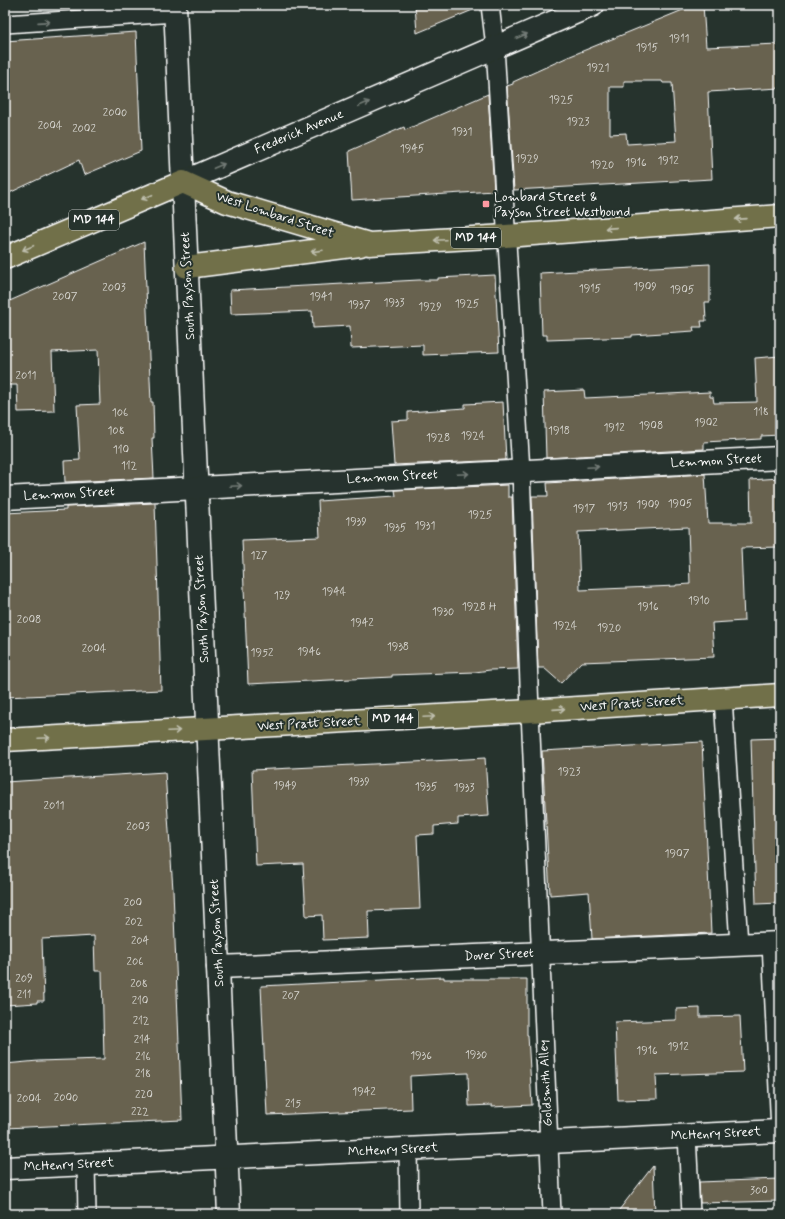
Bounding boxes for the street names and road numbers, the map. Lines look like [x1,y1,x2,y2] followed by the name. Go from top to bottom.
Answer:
[252,106,346,158] street label: Frederick Avenue
[214,188,336,242] street label: West Lombard Street
[69,210,119,230] road number: MD 144
[451,228,501,248] road number: MD 144
[177,231,199,340] street label: South Payson Street
[670,450,762,472] street label: Lemmon Street
[346,466,438,488] street label: Lemmon Street
[23,483,115,505] street label: Lemmon Street
[191,554,213,663] street label: South Payson Street
[580,692,685,716] street label: West Pratt Street
[368,709,418,729] road number: MD 144
[257,713,362,735] street label: West Pratt Street
[206,878,228,987] street label: South Payson Street
[464,945,534,965] street label: Dover Street
[535,1039,557,1127] street label: Goldsmith Alley
[670,1123,762,1145] street label: McHenry Street
[347,1139,439,1161] street label: McHenry Street
[23,1154,115,1176] street label: McHenry Street

